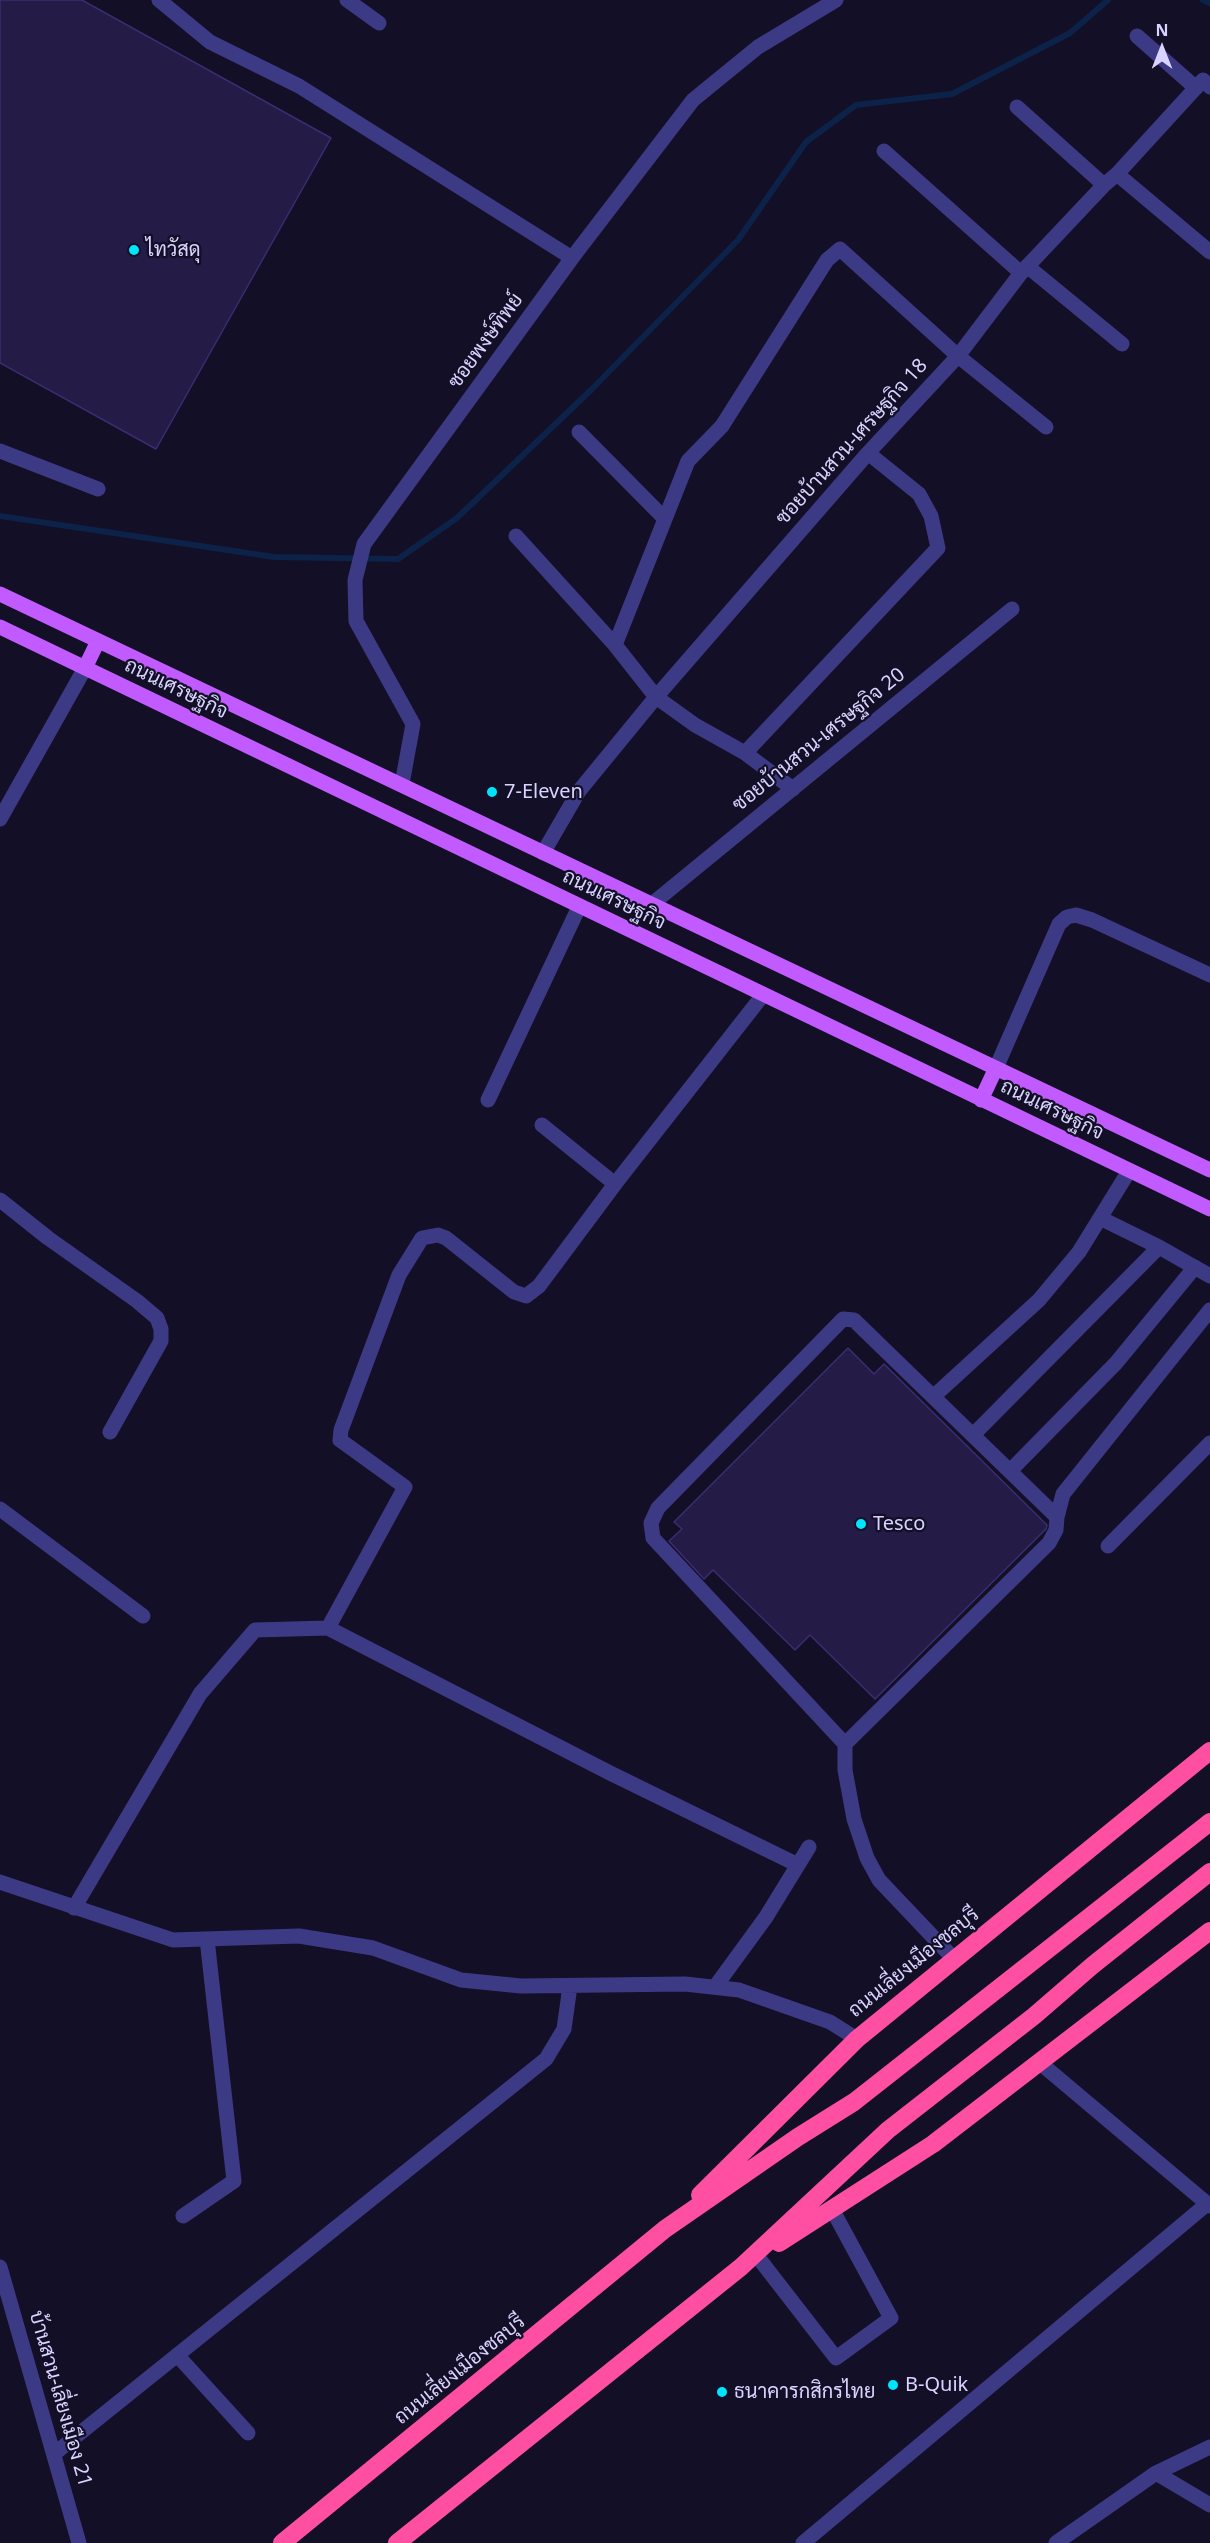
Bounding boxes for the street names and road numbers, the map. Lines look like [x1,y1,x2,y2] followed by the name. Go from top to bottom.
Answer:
[444,289,528,393] street label: ซอยพงษ์ทิพย์
[771,354,933,530] street label: ซอยบ้านสวน-เศรษฐกิจ 18
[120,654,232,724] street label: ถนนเศรษฐกิจ
[728,663,910,817] street label: ซอยบ้านสวน-เศรษฐกิจ 20
[558,865,670,935] street label: ถนนเศรษฐกิจ
[996,1075,1108,1145] street label: ถนนเศรษฐกิจ
[844,1903,984,2023] street label: ถนนเลี่ยงเมืองชลบุรี
[23,2308,97,2490] street label: บ้านสวน-เลี่ยงเมือง 21
[390,2310,530,2430] street label: ถนนเลี่ยงเมืองชลบุรี

